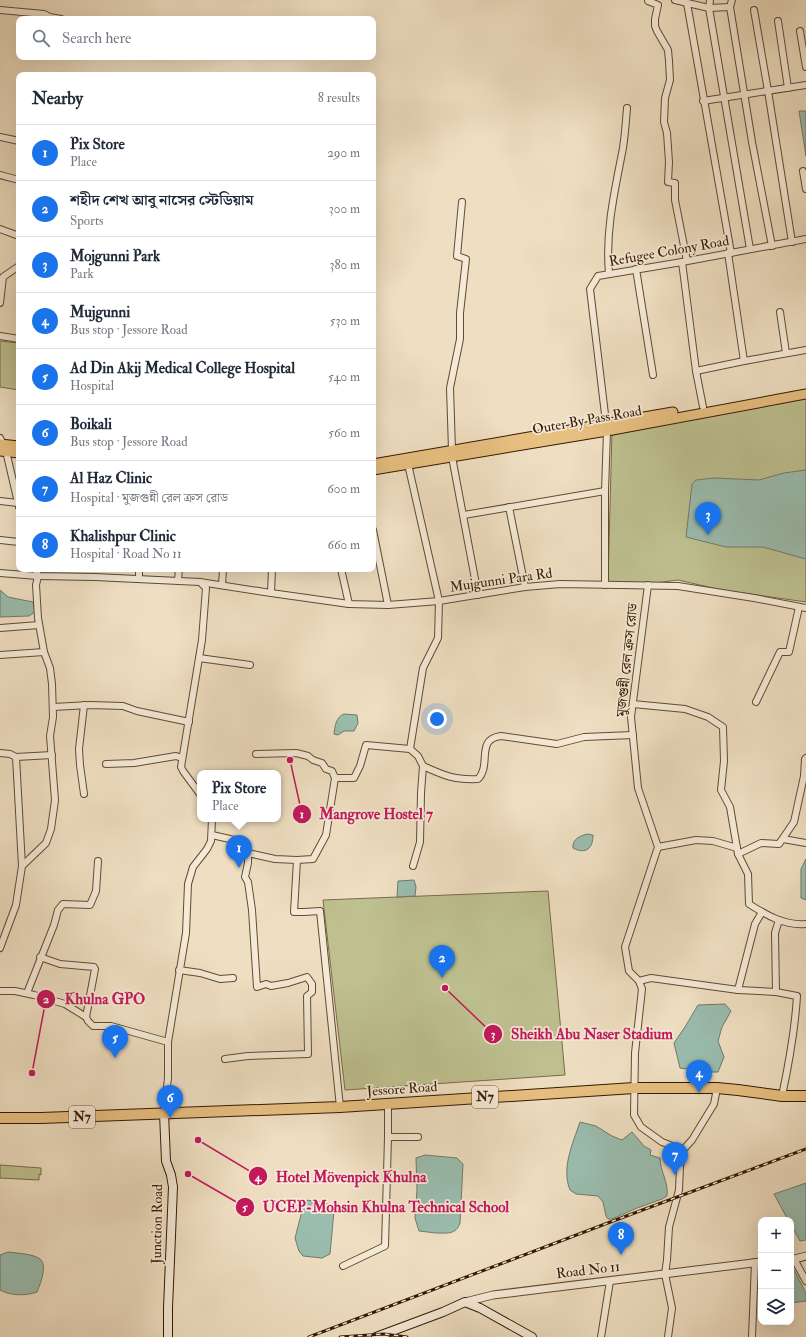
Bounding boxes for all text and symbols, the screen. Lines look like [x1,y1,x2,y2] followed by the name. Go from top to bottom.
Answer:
[16,16,376,60] search box
[30,27,52,49] icon: search
[62,29,131,48] text: Search here
[32,88,83,109] text: Nearby
[318,90,360,106] text: 8 results
[70,135,125,154] text: Pix Store
[43,145,47,161] text: 1
[327,145,360,161] text: 290 m
[70,154,97,170] text: Place
[70,191,254,210] text: শহীদ শেখ আবু নাসের স্টেডিয়াম
[42,201,48,217] text: 2
[329,201,360,217] text: 300 m
[70,213,104,229] text: Sports
[608,232,731,271] street label: Refugee Colony Road
[70,247,160,266] text: Mojgunni Park
[43,257,48,273] text: 3
[329,257,360,273] text: 380 m
[70,266,94,282] text: Park
[70,303,130,322] text: Mujgunni
[41,313,49,329] text: 4
[330,313,360,329] text: 530 m
[70,322,188,338] text: Bus stop · Jessore Road
[70,359,295,378] text: Ad Din Akij Medical College Hospital
[42,369,48,385] text: 5
[328,369,360,385] text: 540 m
[70,378,114,394] text: Hospital
[531,402,643,439] street label: Outer By Pass Road
[70,415,112,434] text: Boikali
[42,425,48,441] text: 6
[328,425,360,441] text: 560 m
[70,434,188,450] text: Bus stop · Jessore Road
[70,469,152,488] text: Al Haz Clinic
[42,481,48,497] text: 7
[327,481,360,497] text: 600 m
[70,490,228,506] text: Hospital · মুজগুন্নী রেল ক্রস রোড
[695,502,721,535] pin: 3
[70,527,176,546] text: Khalishpur Clinic
[42,537,48,553] text: 8
[327,537,360,553] text: 660 m
[70,546,182,562] text: Hospital · Road No 11
[449,564,554,596] street label: Mujgunni Para Rd
[612,601,642,719] street label: মুজগুন্নী রেল ক্রস রোড
[427,709,447,729] your location
[197,770,281,822] popup
[212,779,266,798] text: Pix Store
[212,798,239,814] text: Place
[292,800,441,827] callout: Mangrove Hostel 7
[318,805,433,825] text: Mangrove Hostel 7
[300,807,304,822] text: 1
[226,835,252,868] pin: 1
[429,945,455,978] pin: 2
[36,985,153,1012] callout: Khulna GPO
[65,990,145,1009] text: Khulna GPO
[43,992,49,1007] text: 2
[483,1020,681,1047] callout: Sheikh Abu Naser Stadium
[102,1025,128,1058] pin: 5
[511,1025,673,1044] text: Sheikh Abu Naser Stadium
[491,1027,496,1042] text: 3
[686,1060,712,1093] pin: 4
[365,1078,438,1100] street label: Jessore Road
[157,1085,183,1118] pin: 6
[472,1086,498,1108] road number: N7
[69,1106,95,1128] road number: N7
[662,1142,688,1175] pin: 7
[248,1163,435,1190] callout: Hotel Mövenpick Khulna
[276,1168,427,1188] text: Hotel Mövenpick Khulna
[254,1170,263,1185] text: 4
[148,1184,166,1265] street label: Junction Road
[235,1193,517,1220] callout: UCEP-Mohsin Khulna Technical School
[263,1198,509,1217] text: UCEP-Mohsin Khulna Technical School
[242,1200,248,1215] text: 5
[758,1217,794,1325] map controls
[758,1217,794,1253] button: +
[608,1222,634,1255] pin: 8
[758,1253,794,1289] button: −
[555,1258,621,1282] street label: Road No 11
[758,1289,794,1325] button: layers

